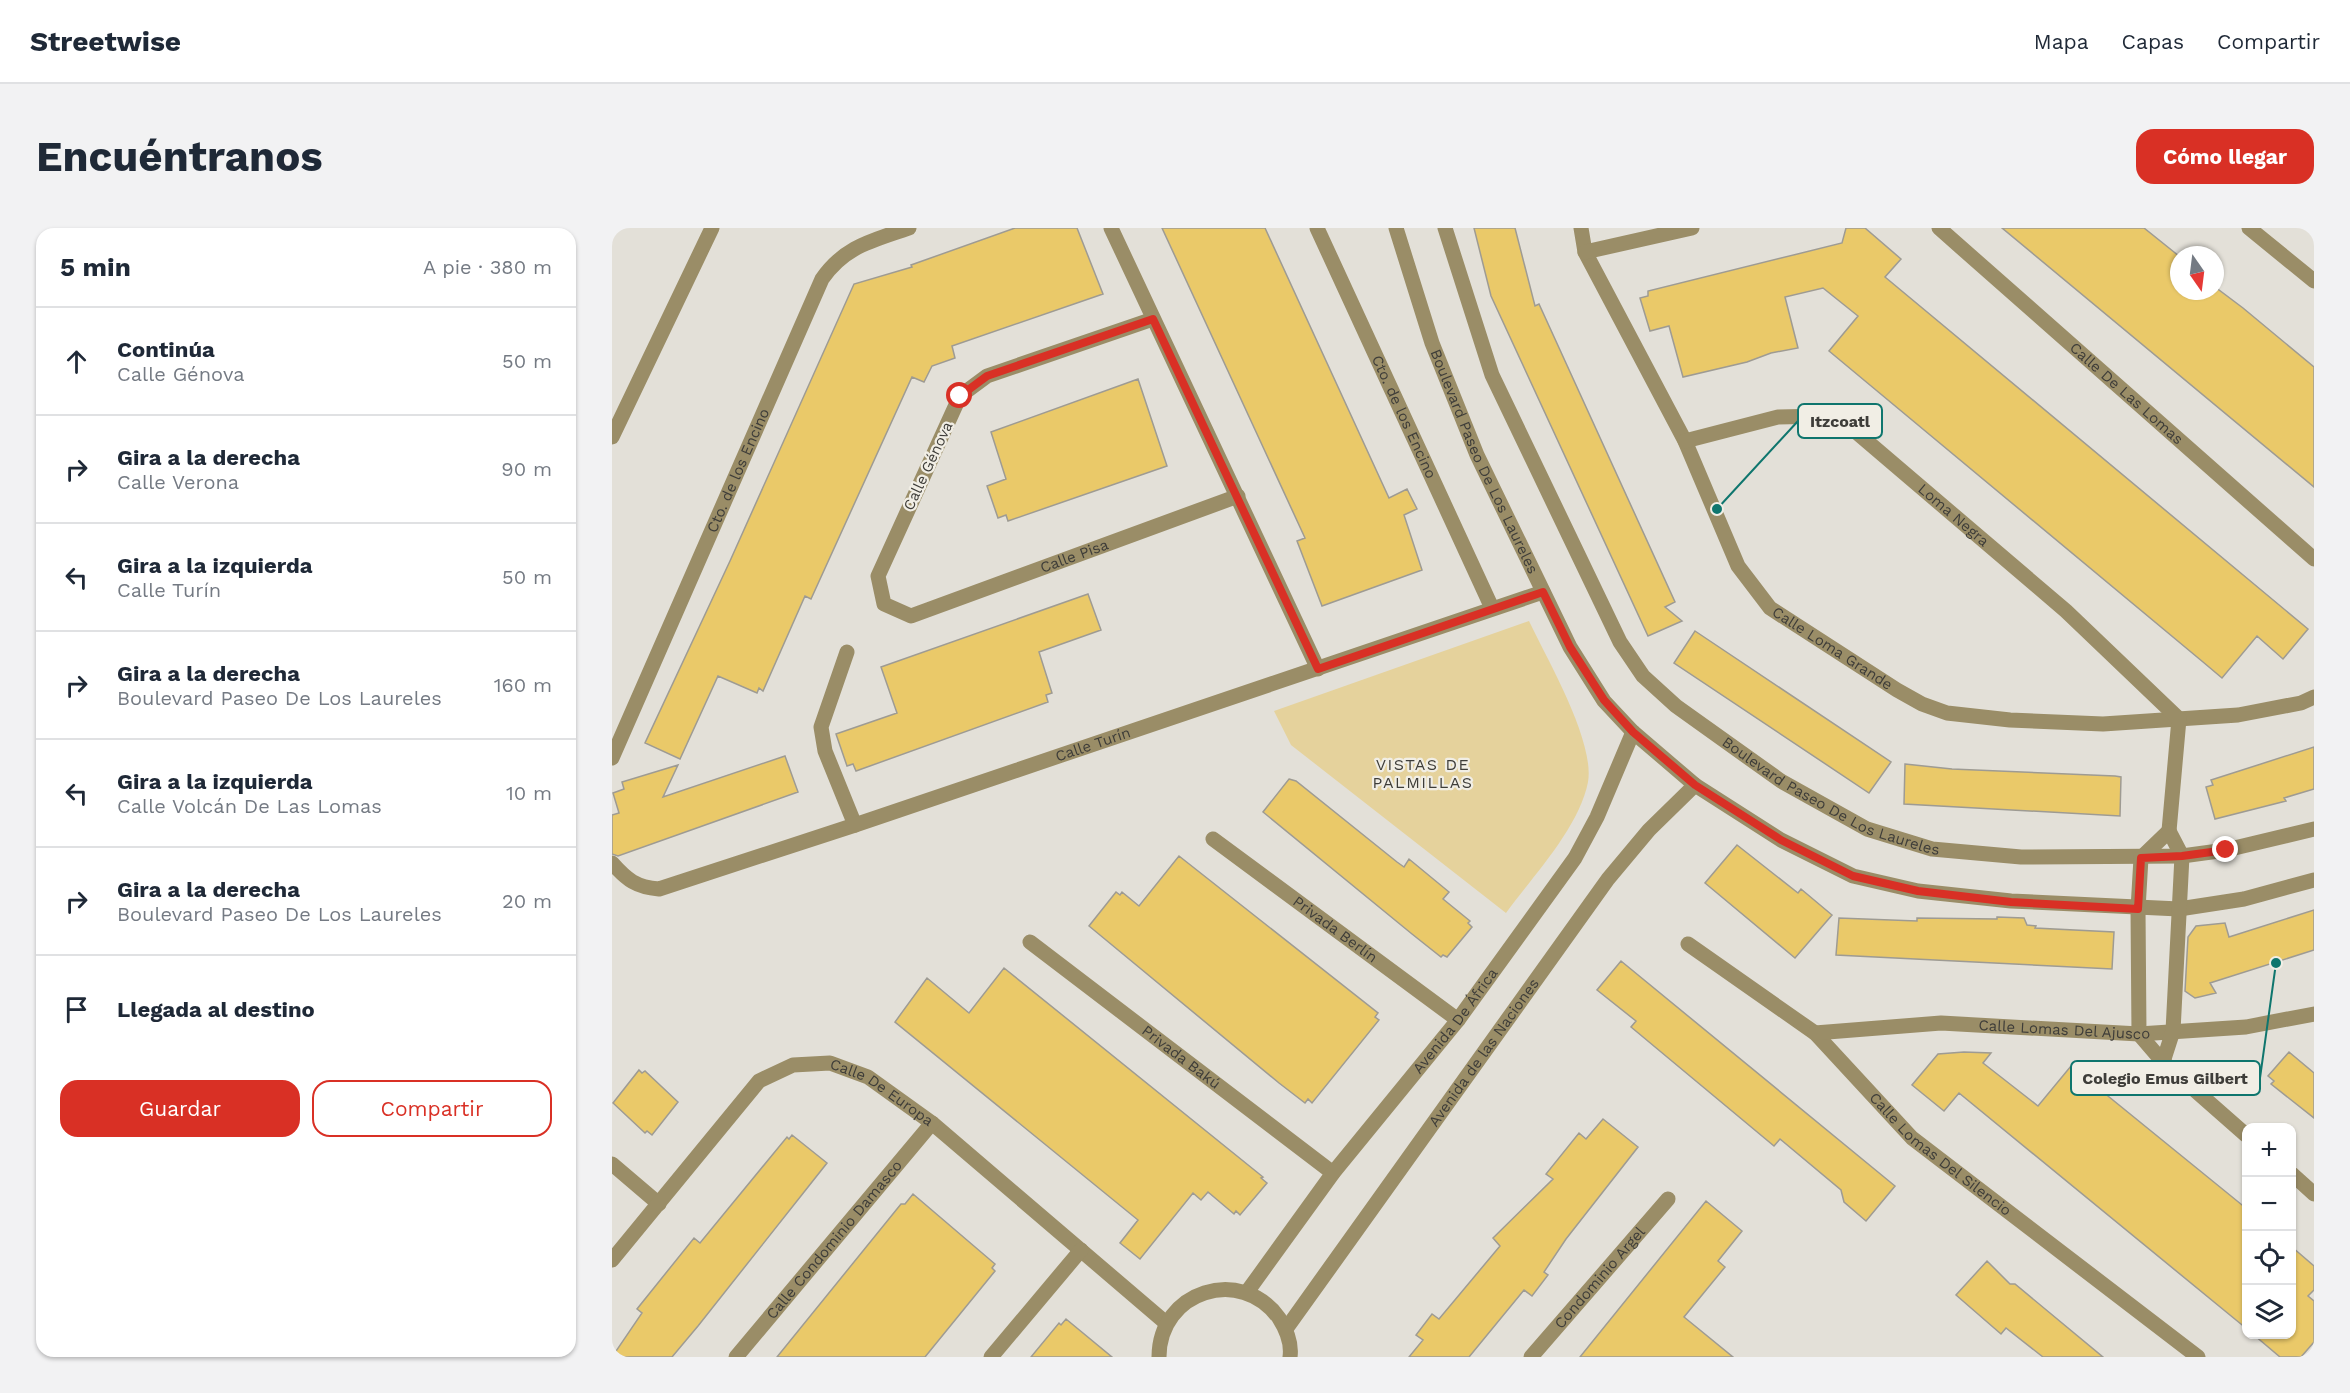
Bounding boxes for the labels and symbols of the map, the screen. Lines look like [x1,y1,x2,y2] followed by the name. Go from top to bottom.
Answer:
[2170,246,2224,300] north arrow
[2066,339,2187,448] street label: Calle De Las Lomas
[1426,347,1542,577] street label: Boulevard Paseo De Los Laureles
[1368,352,1440,481] street label: Cto. de los Encino
[946,382,972,408] route start
[1798,404,1882,438] callout: Itzcoatl
[703,406,773,535] street label: Cto. de los Encino
[1810,412,1871,431] text: Itzcoatl
[900,418,957,513] street label: Calle Génova
[1914,480,1993,551] street label: Loma Negra
[1038,535,1111,577] street label: Calle Pisa
[1769,603,1896,694] street label: Calle Loma Grande
[1053,723,1133,765] street label: Calle Turín
[1719,733,1940,859] street label: Boulevard Paseo De Los Laureles
[1373,755,1473,792] district label: VISTAS DE PALMILLAS
[2212,836,2238,862] route end
[1289,892,1381,966] street label: Privada Berlín
[1409,964,1502,1077] street label: Avenida De África
[1425,975,1543,1130] street label: Avenida de las Naciones
[1978,1016,2151,1043] street label: Calle Lomas Del Ajusco
[1138,1021,1224,1093] street label: Privada Bakú
[828,1055,937,1130] street label: Calle De Europa
[2071,1061,2260,1095] callout: Colegio Emus Gilbert
[2082,1069,2248,1088] text: Colegio Emus Gilbert
[1865,1089,2015,1220] street label: Calle Lomas Del Silencio
[762,1157,906,1323] street label: Calle Condominio Damasco
[1551,1223,1649,1332] street label: Condominio Argel

